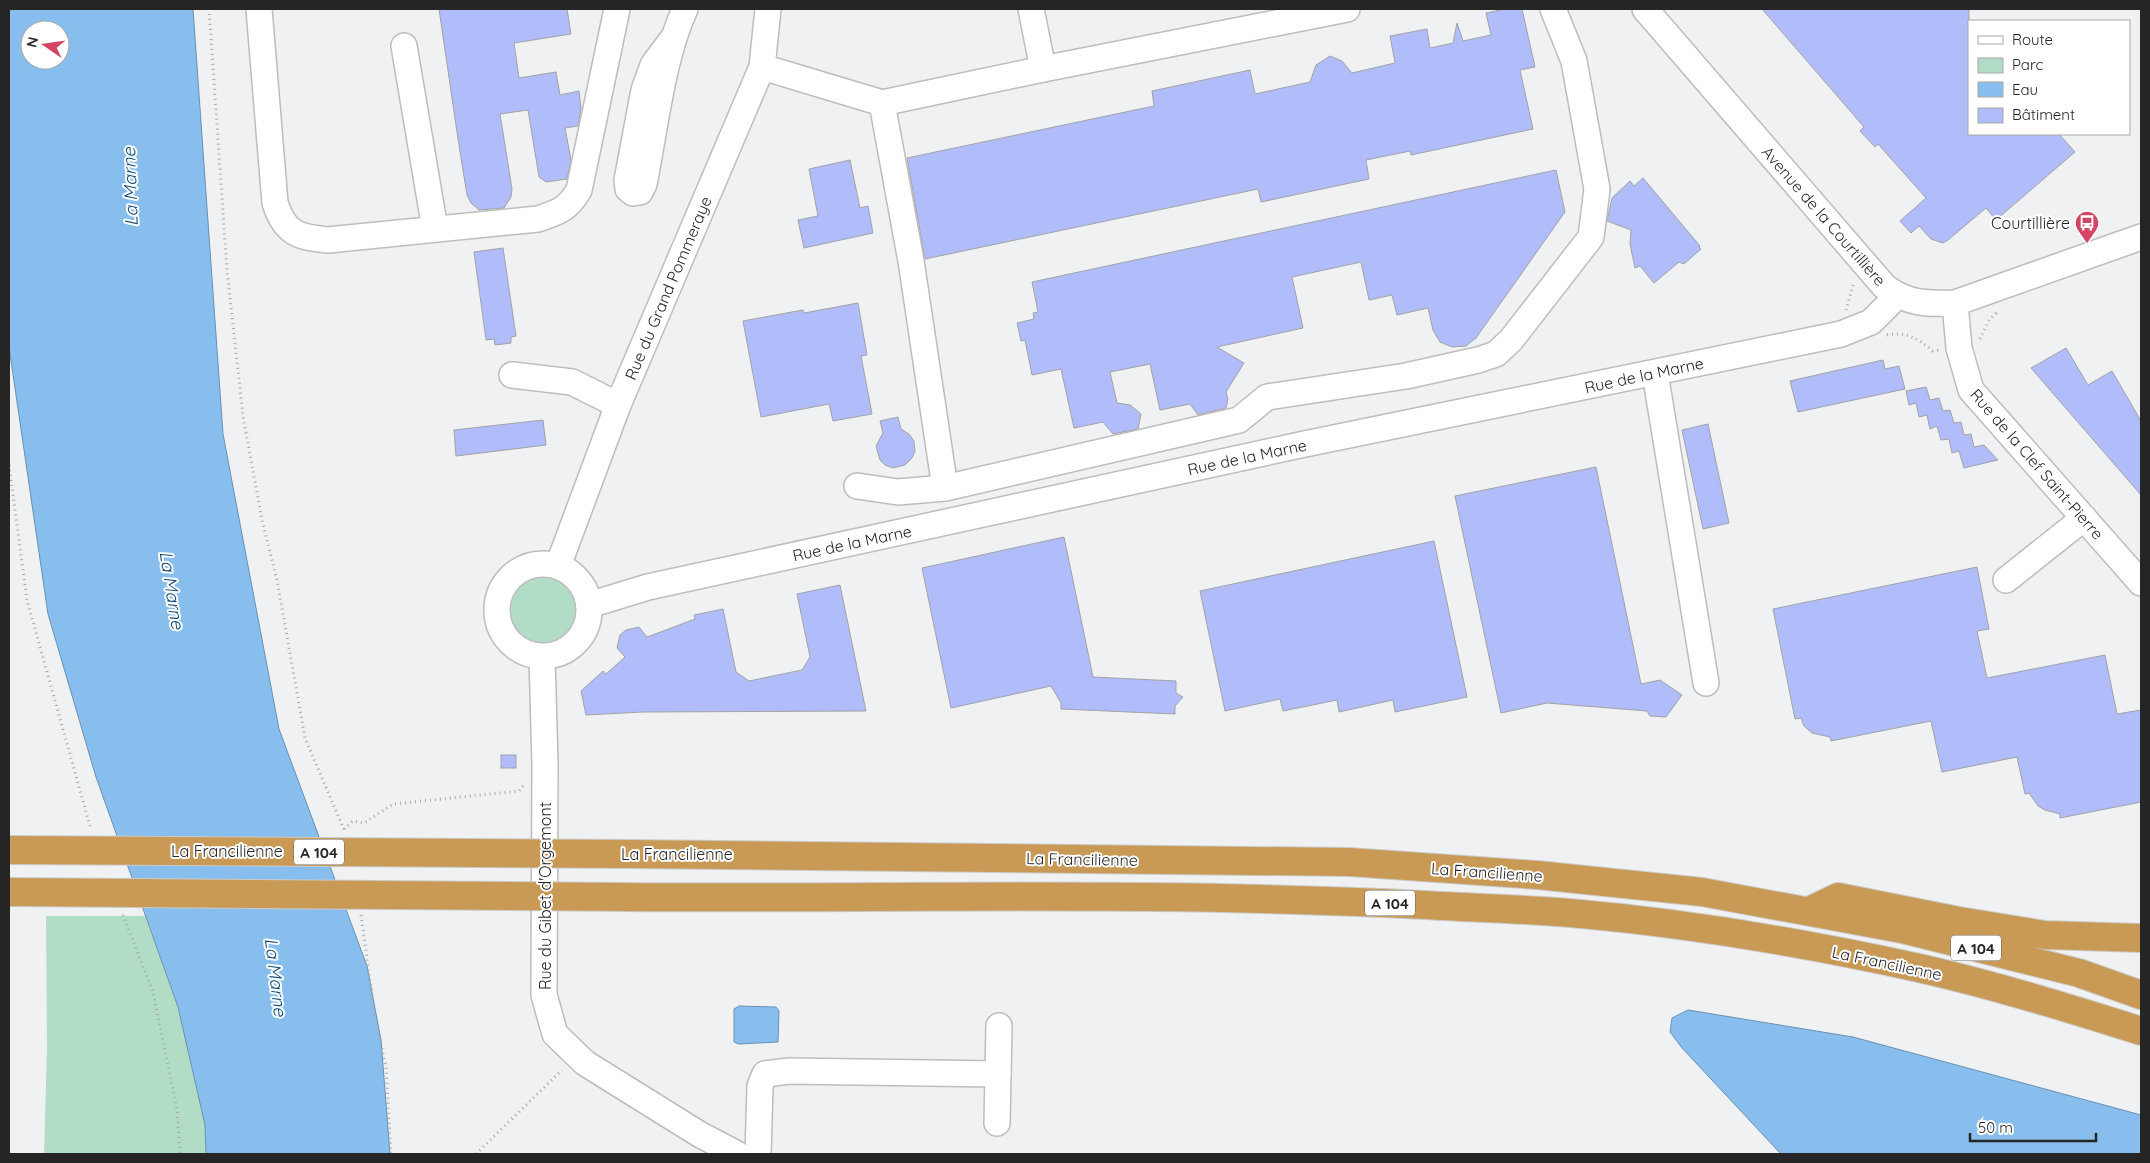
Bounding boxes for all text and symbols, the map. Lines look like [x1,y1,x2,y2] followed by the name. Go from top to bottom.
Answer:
[20,20,70,70] north arrow
[1968,20,2130,135] legend
[2012,30,2053,49] text: Route
[22,35,42,49] text: N
[2012,55,2043,74] text: Parc
[2012,80,2038,99] text: Eau
[2012,105,2075,124] text: Bâtiment
[1758,142,1890,290] street label: Avenue de la Courtillière
[117,146,143,227] water label: La Marne
[620,193,716,383] street label: Rue du Grand Pommeraye
[2074,210,2100,244] bus stop icon: Courtillière
[1991,213,2070,233] place label: Courtillière
[1583,353,1705,397] street label: Rue de la Marne
[1966,385,2108,543] street label: Rue de la Clef Saint-Pierre
[1186,435,1308,479] street label: Rue de la Marne
[791,521,913,565] street label: Rue de la Marne
[154,549,190,631] water label: La Marne
[535,802,555,990] street label: Rue du Gibet d'Orgemont
[294,840,344,864] road number: A 104
[171,841,283,861] street label: La Francilienne
[621,844,733,864] street label: La Francilienne
[1026,848,1138,870] street label: La Francilienne
[1431,858,1543,886] street label: La Francilienne
[1365,890,1415,916] road number: A 104
[1951,936,2001,960] road number: A 104
[260,937,292,1018] water label: La Marne
[1830,942,1944,984] street label: La Francilienne
[1970,1110,2096,1142] scale bar
[1978,1118,2013,1137] text: 50 m

